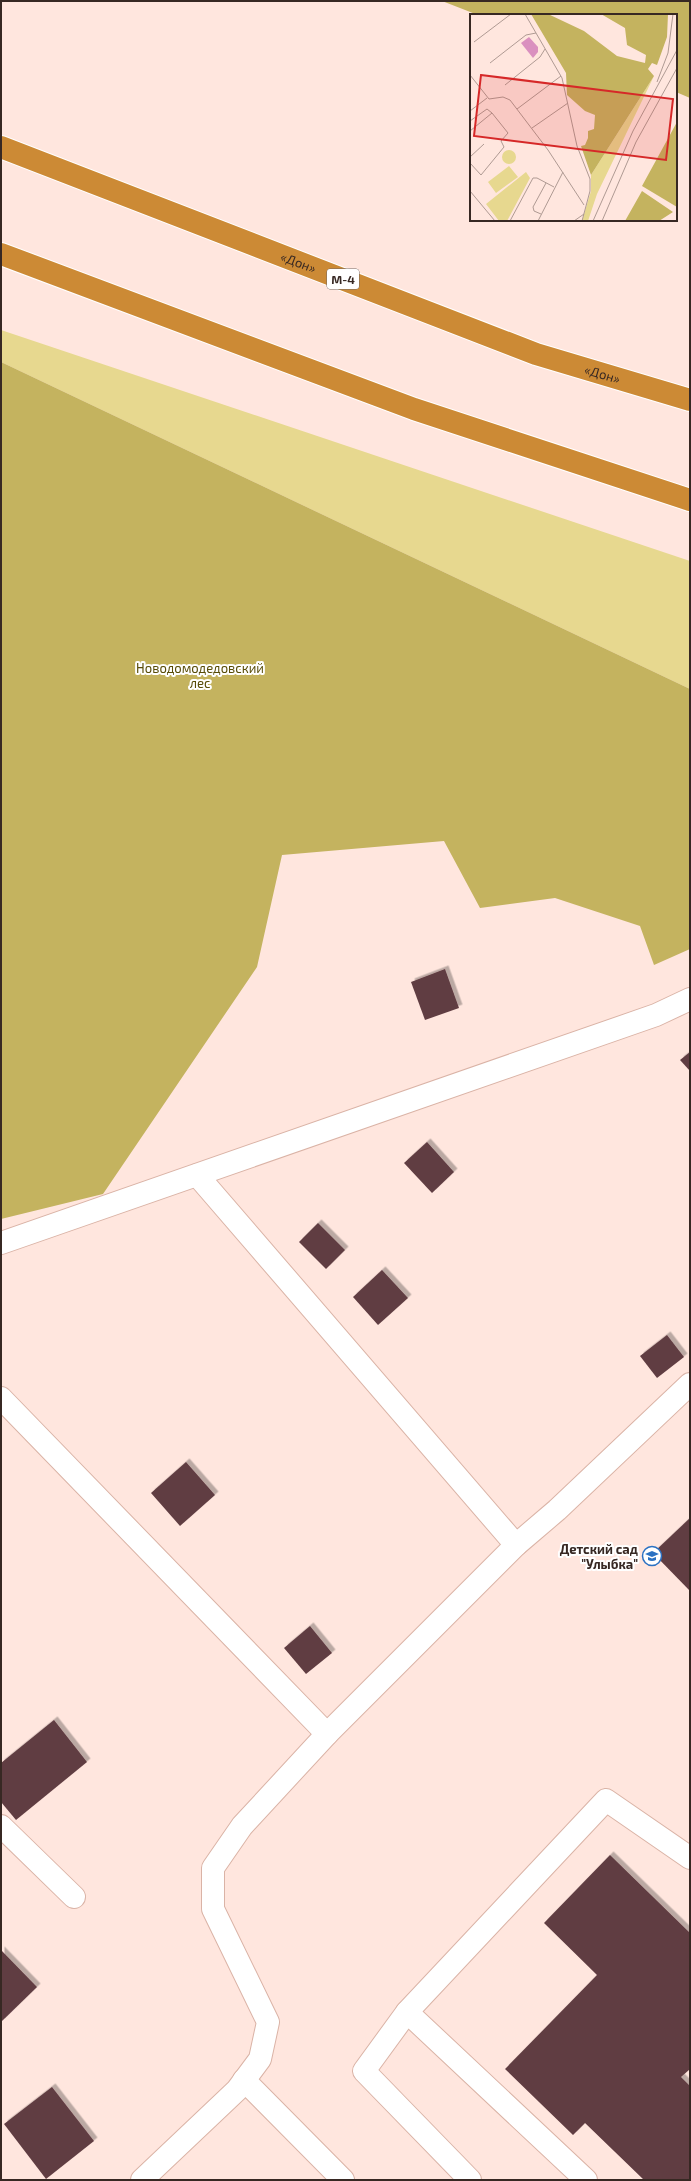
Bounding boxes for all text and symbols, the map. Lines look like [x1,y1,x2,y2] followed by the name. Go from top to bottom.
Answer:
[470,14,677,221] inset map
[279,248,318,276] street label: «Дон»
[327,269,359,289] road number: М-4
[583,361,622,387] street label: «Дон»
[136,660,264,691] park label: Новодомодедовский лес
[560,1541,638,1572] place label: Детский сад "Улыбка"
[641,1545,663,1567] school or university icon: Детский сад "Улыбка"

